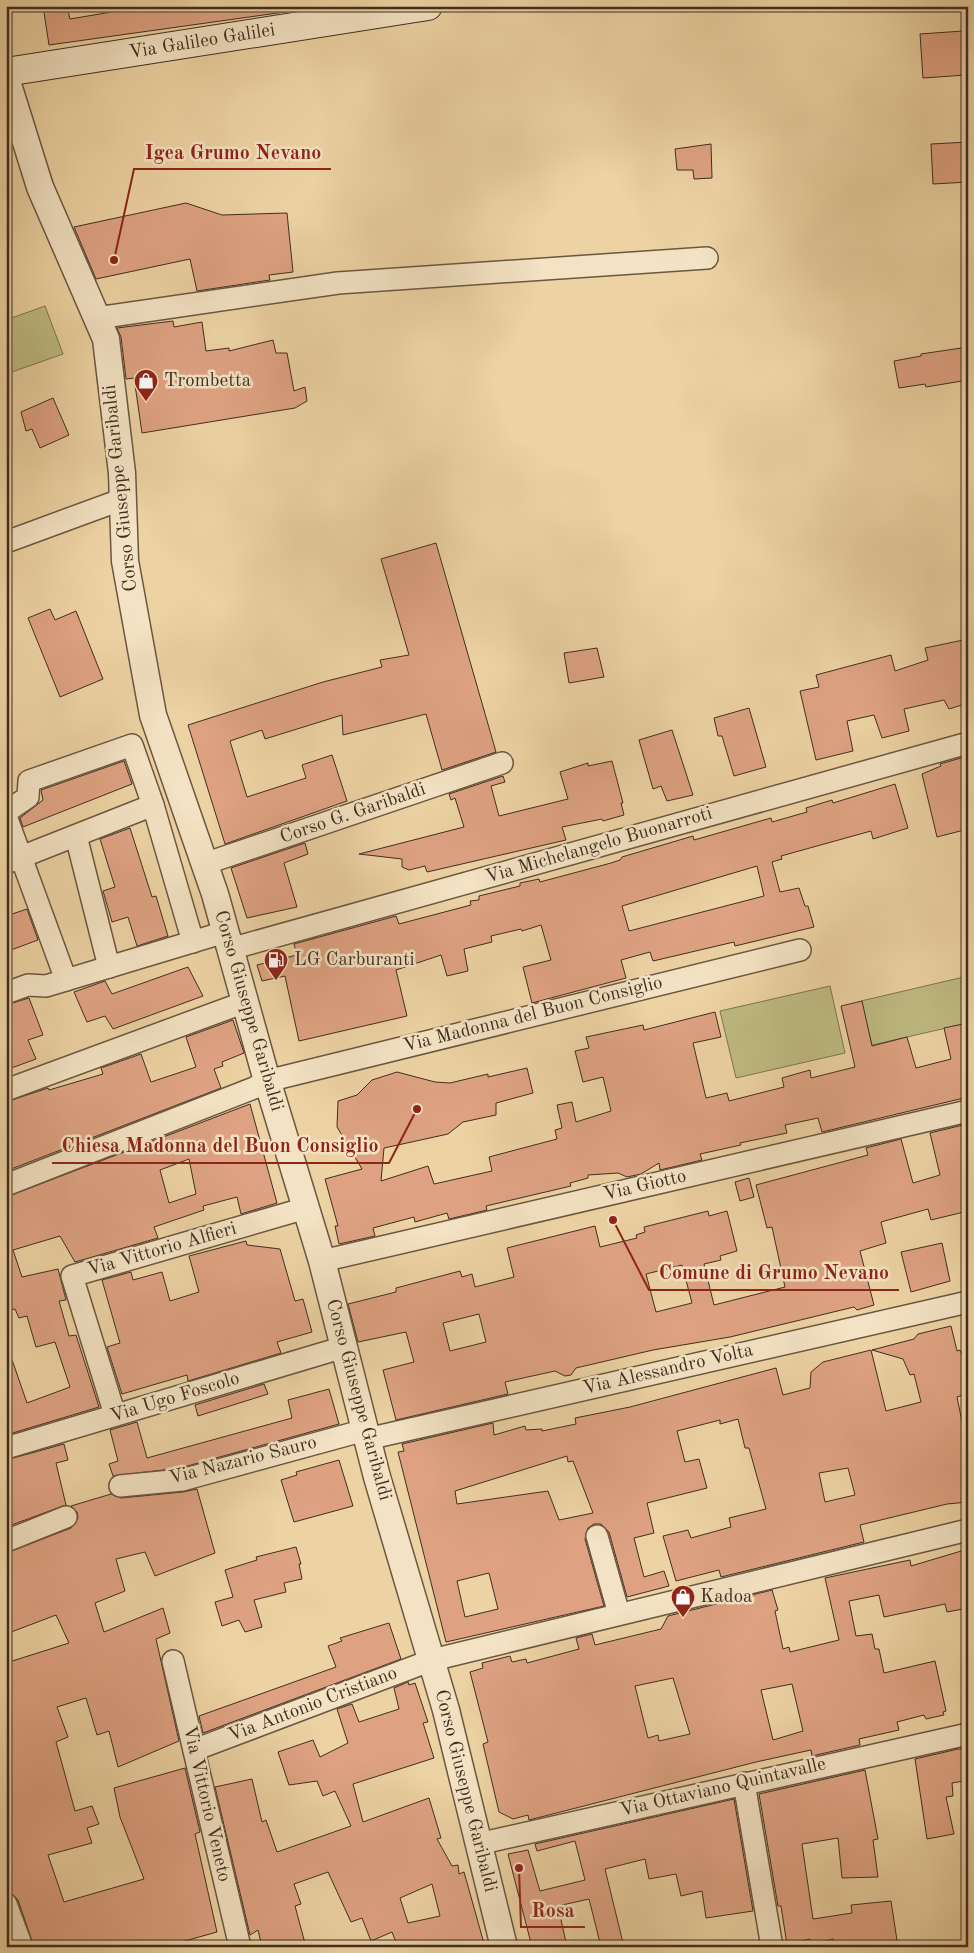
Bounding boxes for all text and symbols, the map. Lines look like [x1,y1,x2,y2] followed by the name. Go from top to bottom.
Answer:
[127,21,277,63] street label: Via Galileo Galilei
[134,134,331,169] callout: Igea Grumo Nevano
[145,144,321,164] text: Igea Grumo Nevano
[133,368,159,402] shop icon: Trombetta
[164,372,252,391] place label: Trombetta
[101,384,141,592] street label: Corso Giuseppe Garibaldi
[278,780,428,848] street label: Corso G. Garibaldi
[484,805,714,887] street label: Via Michelangelo Buonarroti
[210,908,286,1114] street label: Corso Giuseppe Garibaldi
[263,947,289,981] fuel station icon: LG Carburanti
[294,951,415,970] place label: LG Carburanti
[401,974,665,1056] street label: Via Madonna del Buon Consiglio
[52,1128,389,1163] callout: Chiesa Madonna del Buon Consiglio
[61,1137,379,1157] text: Chiesa Madonna del Buon Consiglio
[602,1167,688,1205] street label: Via Giotto
[85,1220,239,1280] street label: Via Vittorio Alfieri
[649,1255,899,1290] callout: Comune di Grumo Nevano
[659,1264,889,1284] text: Comune di Grumo Nevano
[322,1297,394,1503] street label: Corso Giuseppe Garibaldi
[581,1341,756,1399] street label: Via Alessandro Volta
[108,1369,242,1427] street label: Via Ugo Foscolo
[167,1433,319,1489] street label: Via Nazario Sauro
[670,1584,696,1618] shop icon: Kadoa
[700,1588,753,1607] place label: Kadoa
[226,1664,400,1746] street label: Via Antonio Cristiano
[431,1688,499,1894] street label: Corso Giuseppe Garibaldi
[179,1724,233,1884] street label: Via Vittorio Veneto
[618,1755,828,1821] street label: Via Ottaviano Quintavalle
[521,1892,585,1927] callout: Rosa
[531,1902,575,1922] text: Rosa

